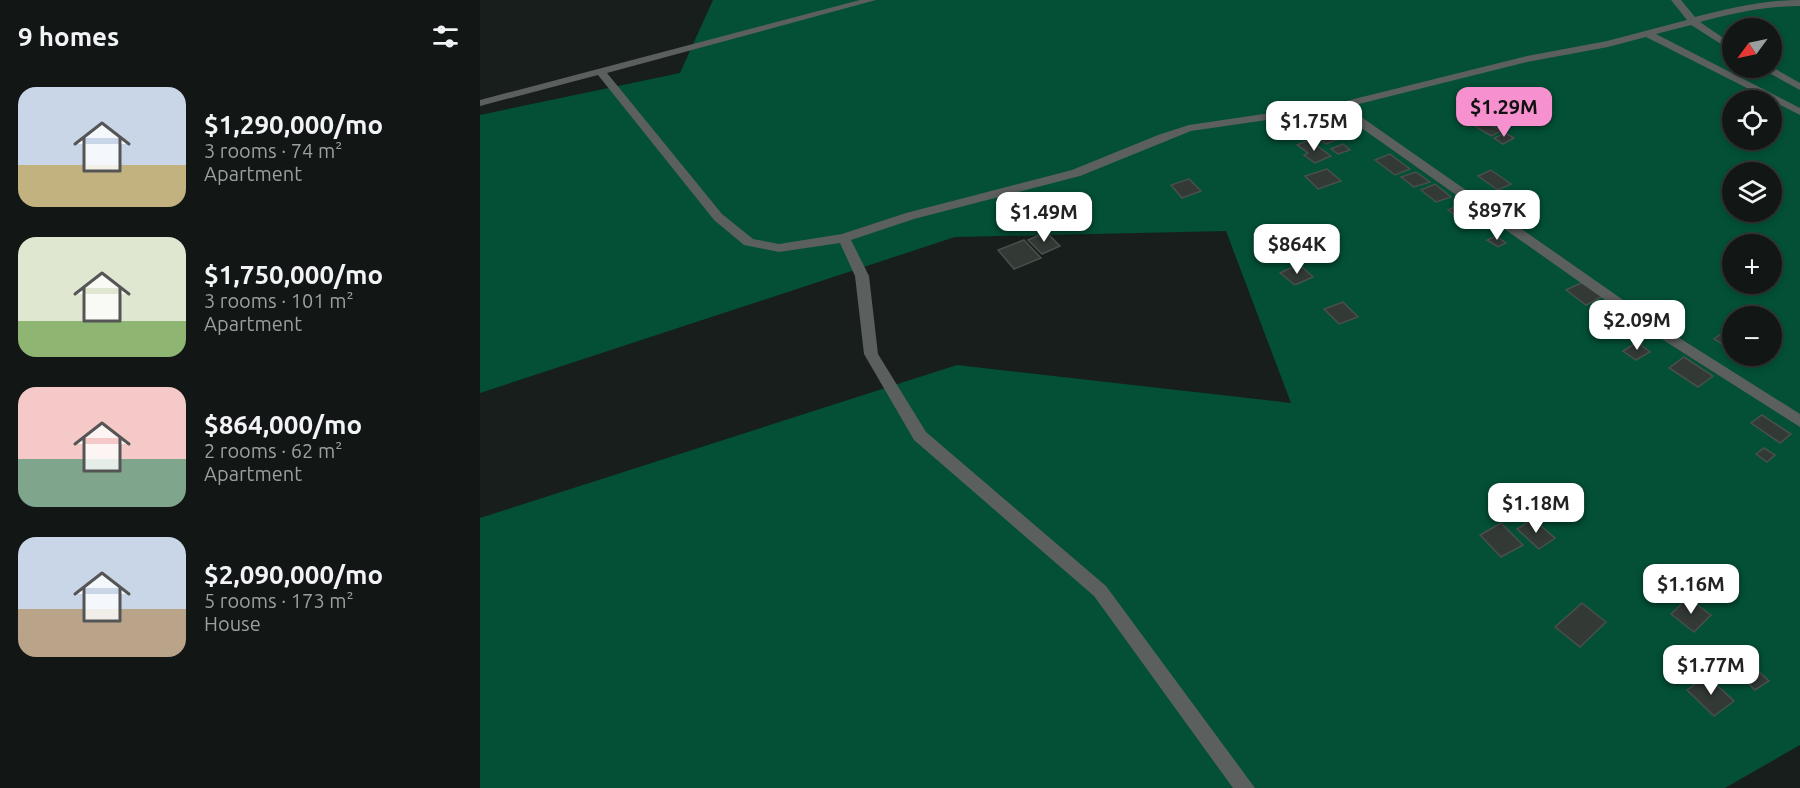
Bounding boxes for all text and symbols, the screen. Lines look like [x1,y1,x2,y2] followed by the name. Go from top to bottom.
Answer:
[1722,18,1782,78] north arrow
[1722,18,1782,366] map controls
[429,20,462,53] icon: filters
[18,22,119,51] text: 9 homes
[1455,87,1553,138] pin: $1.29M
[1722,90,1782,150] button: locate
[1470,95,1538,118] text: $1.29M
[1265,101,1363,152] pin: $1.75M
[1280,109,1348,132] text: $1.75M
[204,110,383,139] text: $1,290,000/mo
[66,111,138,183] icon: home
[204,139,342,162] text: 3 rooms · 74 m²
[204,162,302,185] text: Apartment
[1722,162,1782,222] button: layers
[1455,190,1539,241] pin: $897K
[995,192,1093,243] pin: $1.49M
[1468,198,1526,221] text: $897K
[1010,200,1078,223] text: $1.49M
[1255,224,1339,275] pin: $864K
[1268,232,1326,255] text: $864K
[1722,234,1782,294] button: +
[204,260,383,289] text: $1,750,000/mo
[66,261,138,333] icon: home
[204,289,354,312] text: 3 rooms · 101 m²
[1588,300,1686,351] pin: $2.09M
[1722,306,1782,366] button: −
[1603,308,1671,331] text: $2.09M
[204,312,302,335] text: Apartment
[204,410,362,439] text: $864,000/mo
[66,411,138,483] icon: home
[204,439,342,462] text: 2 rooms · 62 m²
[204,462,302,485] text: Apartment
[1487,483,1585,534] pin: $1.18M
[1502,491,1570,514] text: $1.18M
[204,560,383,589] text: $2,090,000/mo
[66,561,138,633] icon: home
[1642,564,1740,615] pin: $1.16M
[1657,572,1725,595] text: $1.16M
[204,589,354,612] text: 5 rooms · 173 m²
[204,612,261,635] text: House
[1662,645,1760,696] pin: $1.77M
[1677,653,1745,676] text: $1.77M

